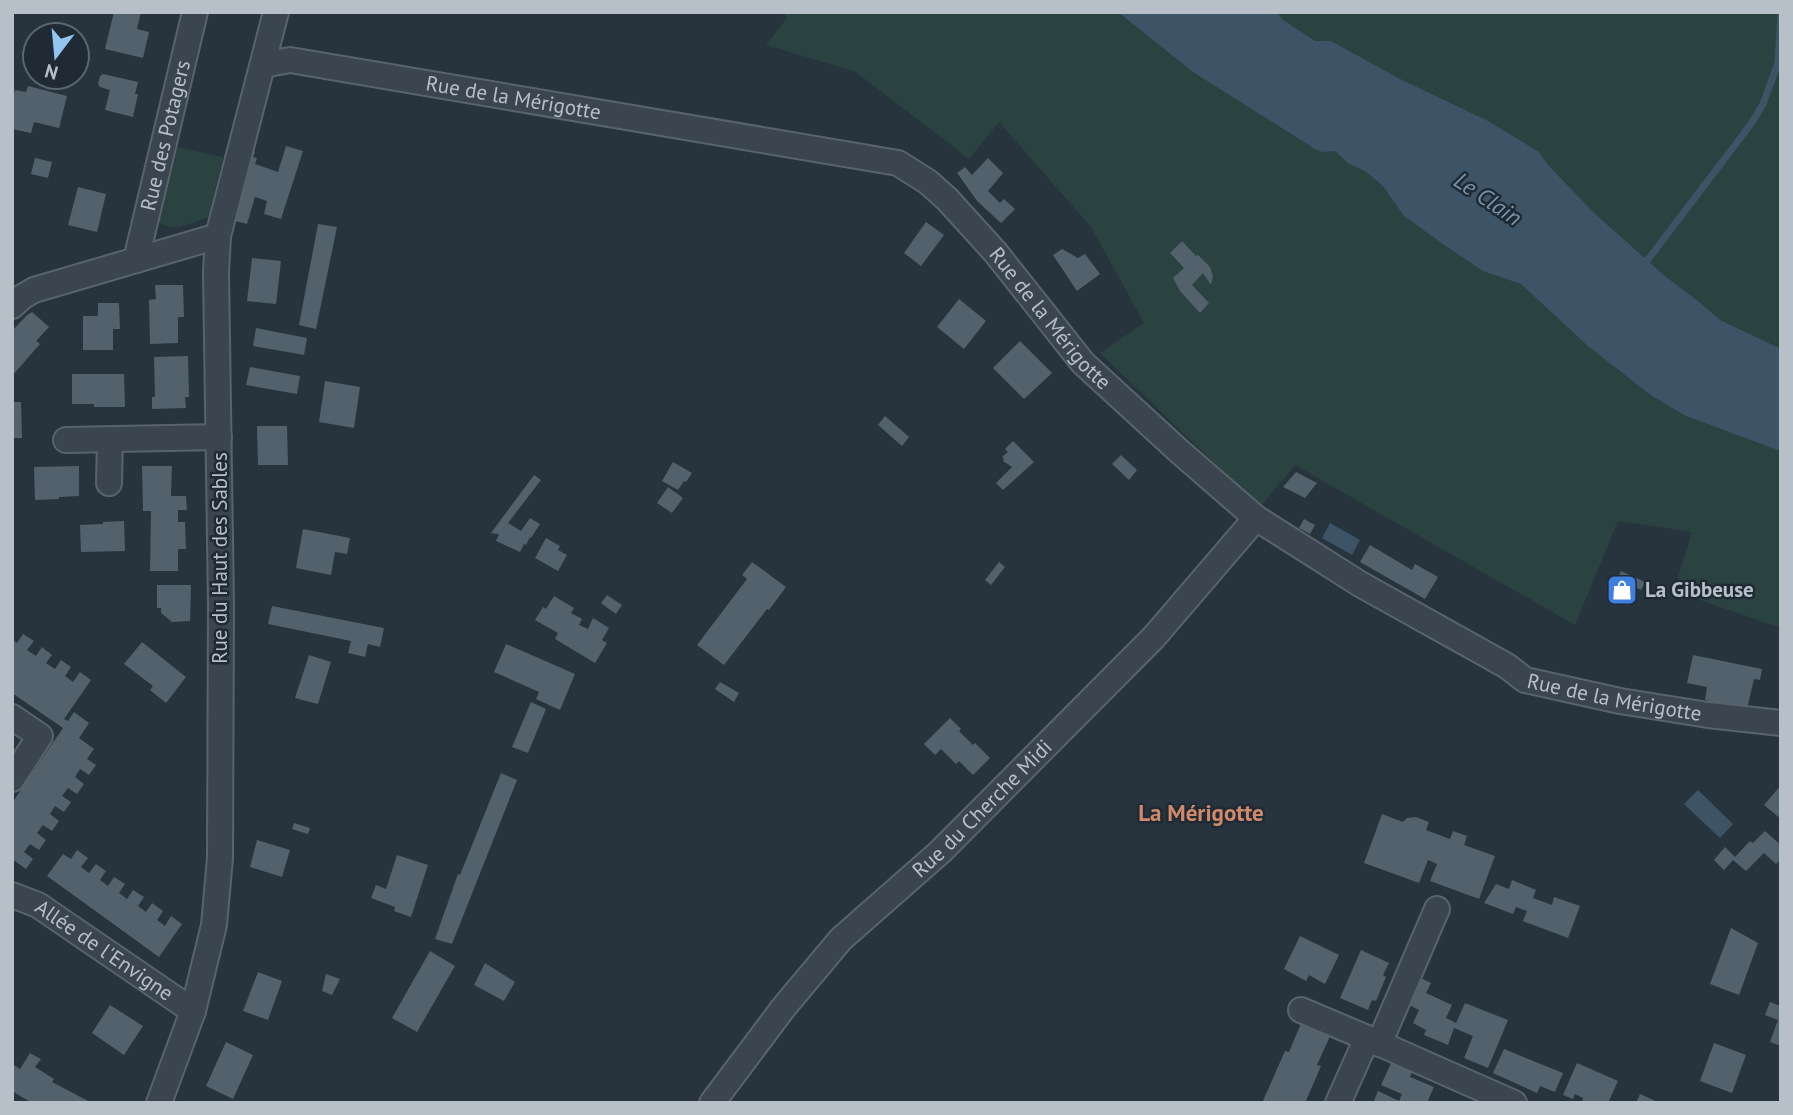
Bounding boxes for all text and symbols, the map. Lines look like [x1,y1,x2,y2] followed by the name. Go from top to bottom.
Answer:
[21,21,91,91] north arrow
[134,57,196,213] street label: Rue des Potagers
[42,59,61,86] text: N
[424,69,603,125] street label: Rue de la Mérigotte
[1449,166,1528,232] water label: Le Clain
[984,242,1117,395] street label: Rue de la Mérigotte
[206,452,233,664] street label: Rue du Haut des Sables
[1605,573,1639,607] shop icon: La Gibbeuse
[1645,576,1754,603] place label: La Gibbeuse
[1525,667,1703,727] street label: Rue de la Mérigotte
[906,733,1057,883] street label: Rue du Cherche Midi
[1138,798,1264,827] district label: La Mérigotte
[30,893,179,1007] street label: Allée de l'Envigne

